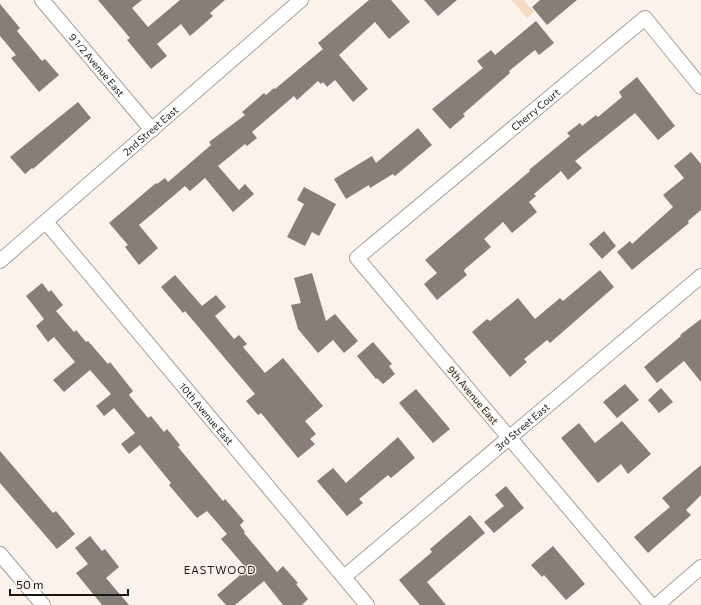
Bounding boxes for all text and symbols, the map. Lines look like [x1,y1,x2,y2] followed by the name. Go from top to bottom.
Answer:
[67,31,127,99] street label: 9 1/2 Avenue East
[509,86,562,133] street label: Cherry Court
[120,103,180,158] street label: 2nd Street East
[445,363,501,427] street label: 9th Avenue East
[177,380,236,447] street label: 10th Avenue East
[493,401,552,453] street label: 3rd Street East
[184,563,256,576] district label: EASTWOOD
[10,571,128,597] scale bar
[16,577,44,591] text: 50 m

